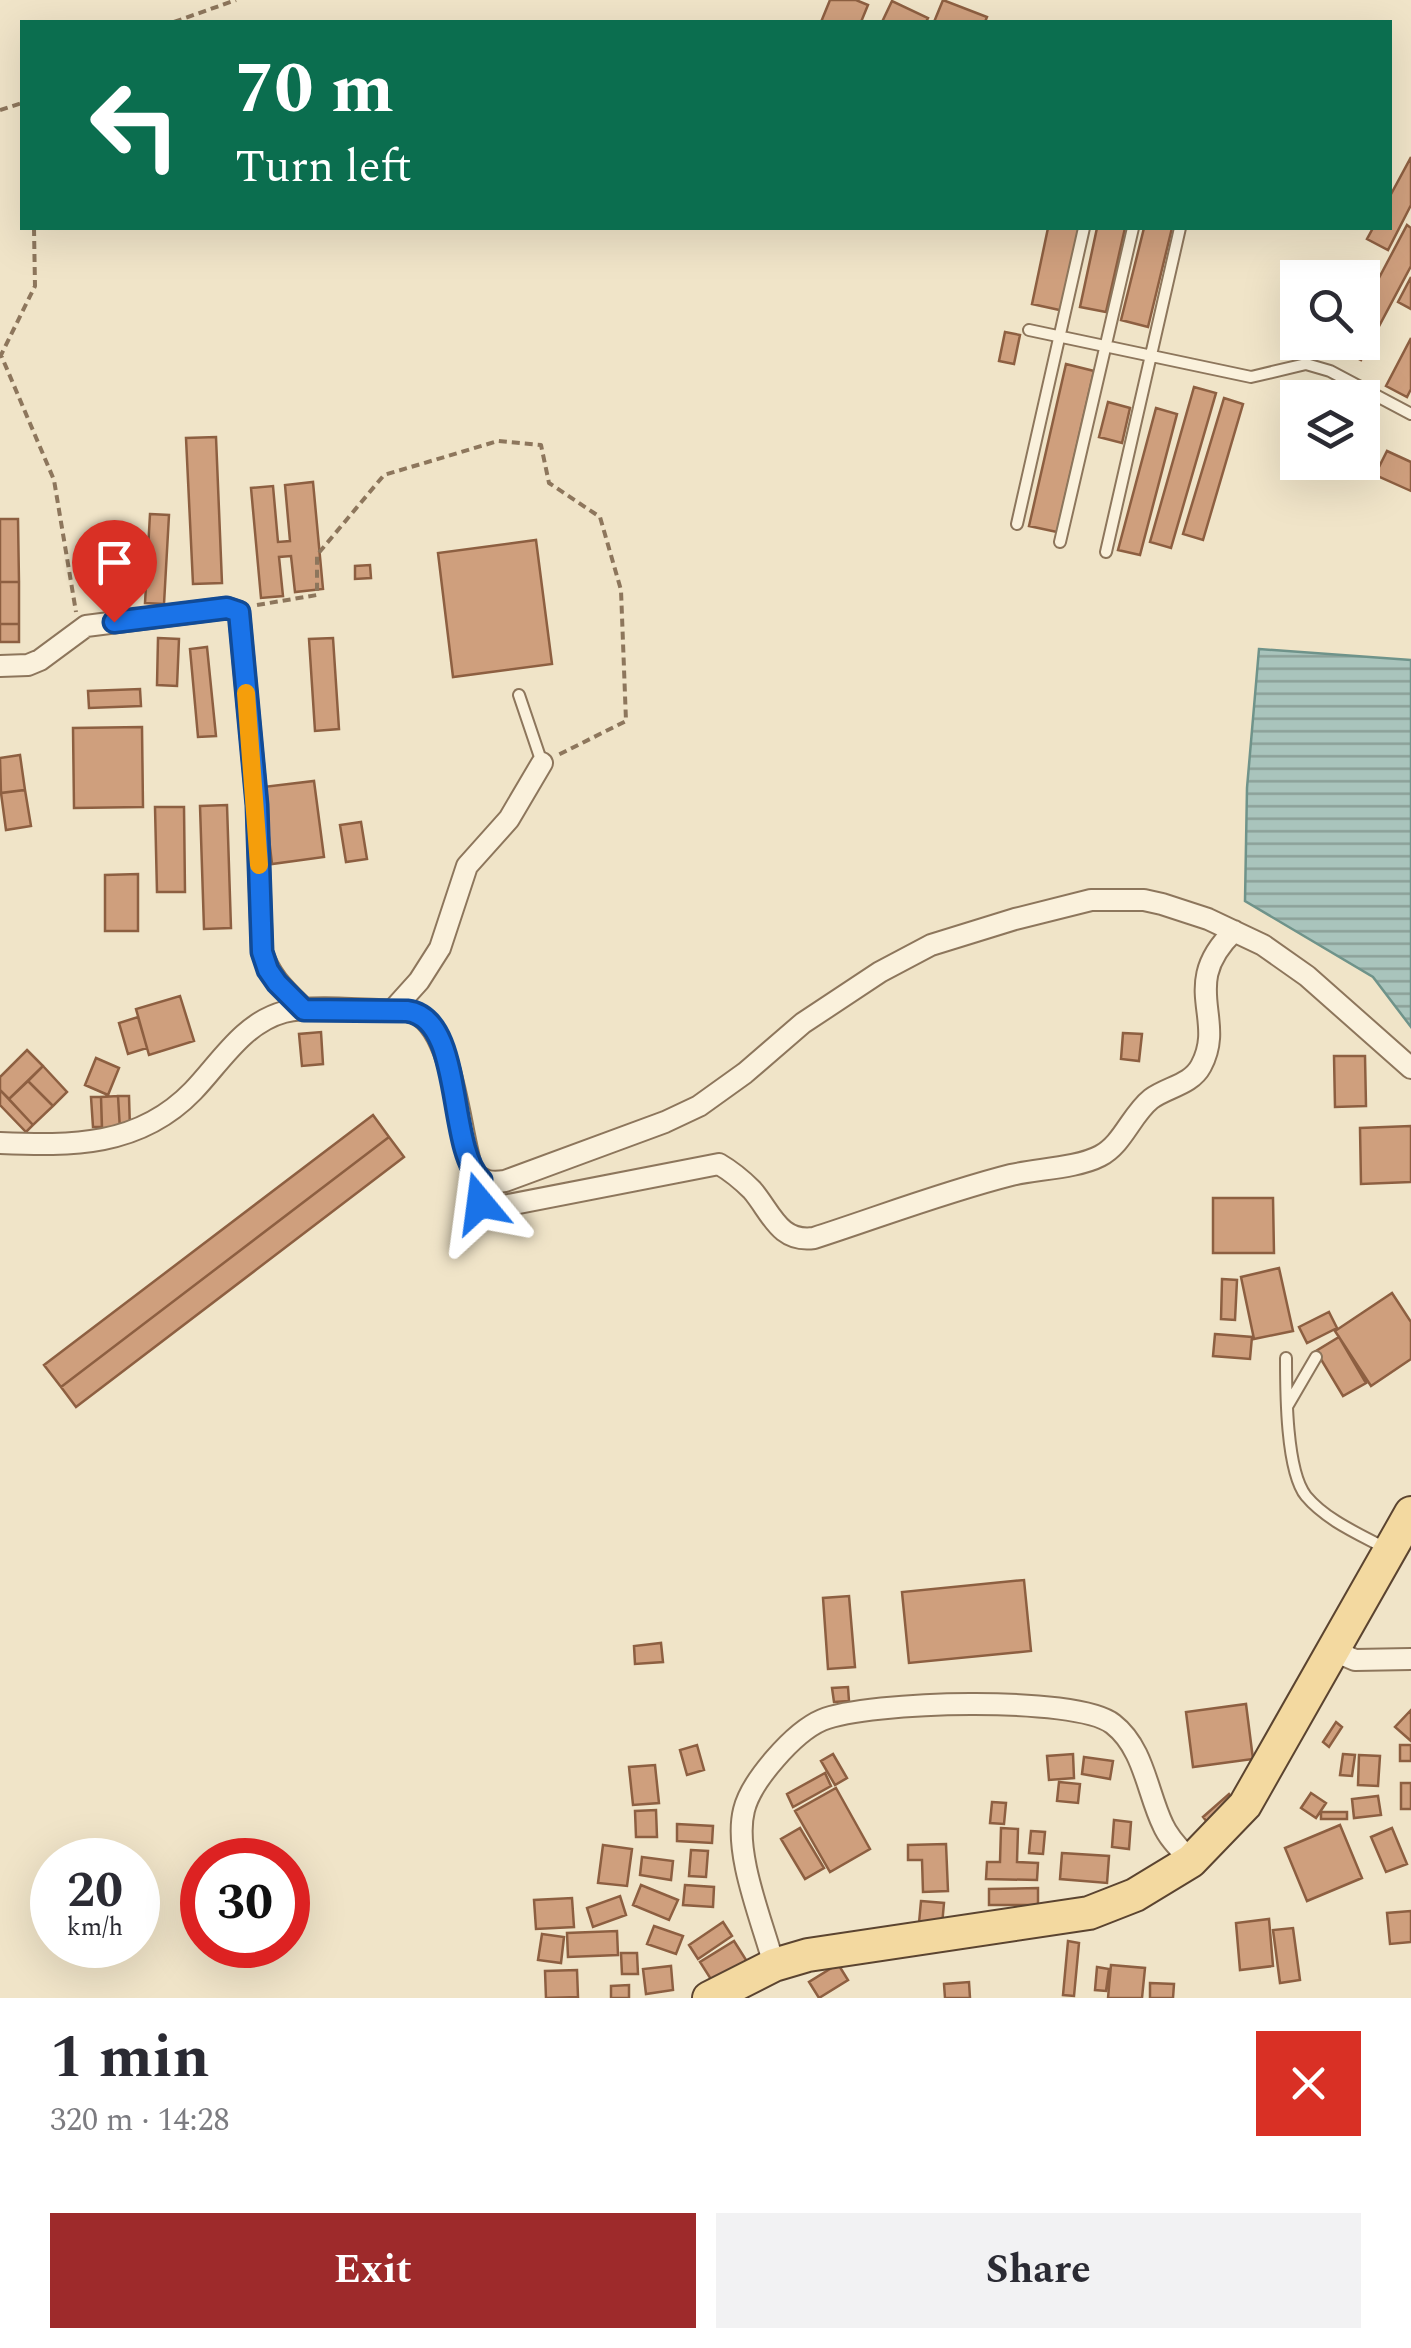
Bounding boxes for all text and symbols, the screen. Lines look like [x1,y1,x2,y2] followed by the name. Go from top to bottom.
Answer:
[235,37,394,143] text: 70 m
[70,60,200,190] icon: left
[235,133,412,202] text: Turn left
[1280,260,1380,480] map controls
[1280,260,1380,360] button: search
[1280,380,1380,480] button: layers
[72,520,157,623] pin
[87,535,142,590] icon: arrive
[428,1151,532,1255] position arrow
[180,1838,310,1968] speed limit sign: 30
[67,1853,123,1929] text: 20
[67,1909,123,1947] text: km/h
[50,2012,210,2104] text: 1 min
[1256,2031,1361,2136] button: close
[50,2096,230,2145] text: 320 m · 14:28
[50,2213,696,2328] button: Exit
[716,2213,1361,2328] button: Share

